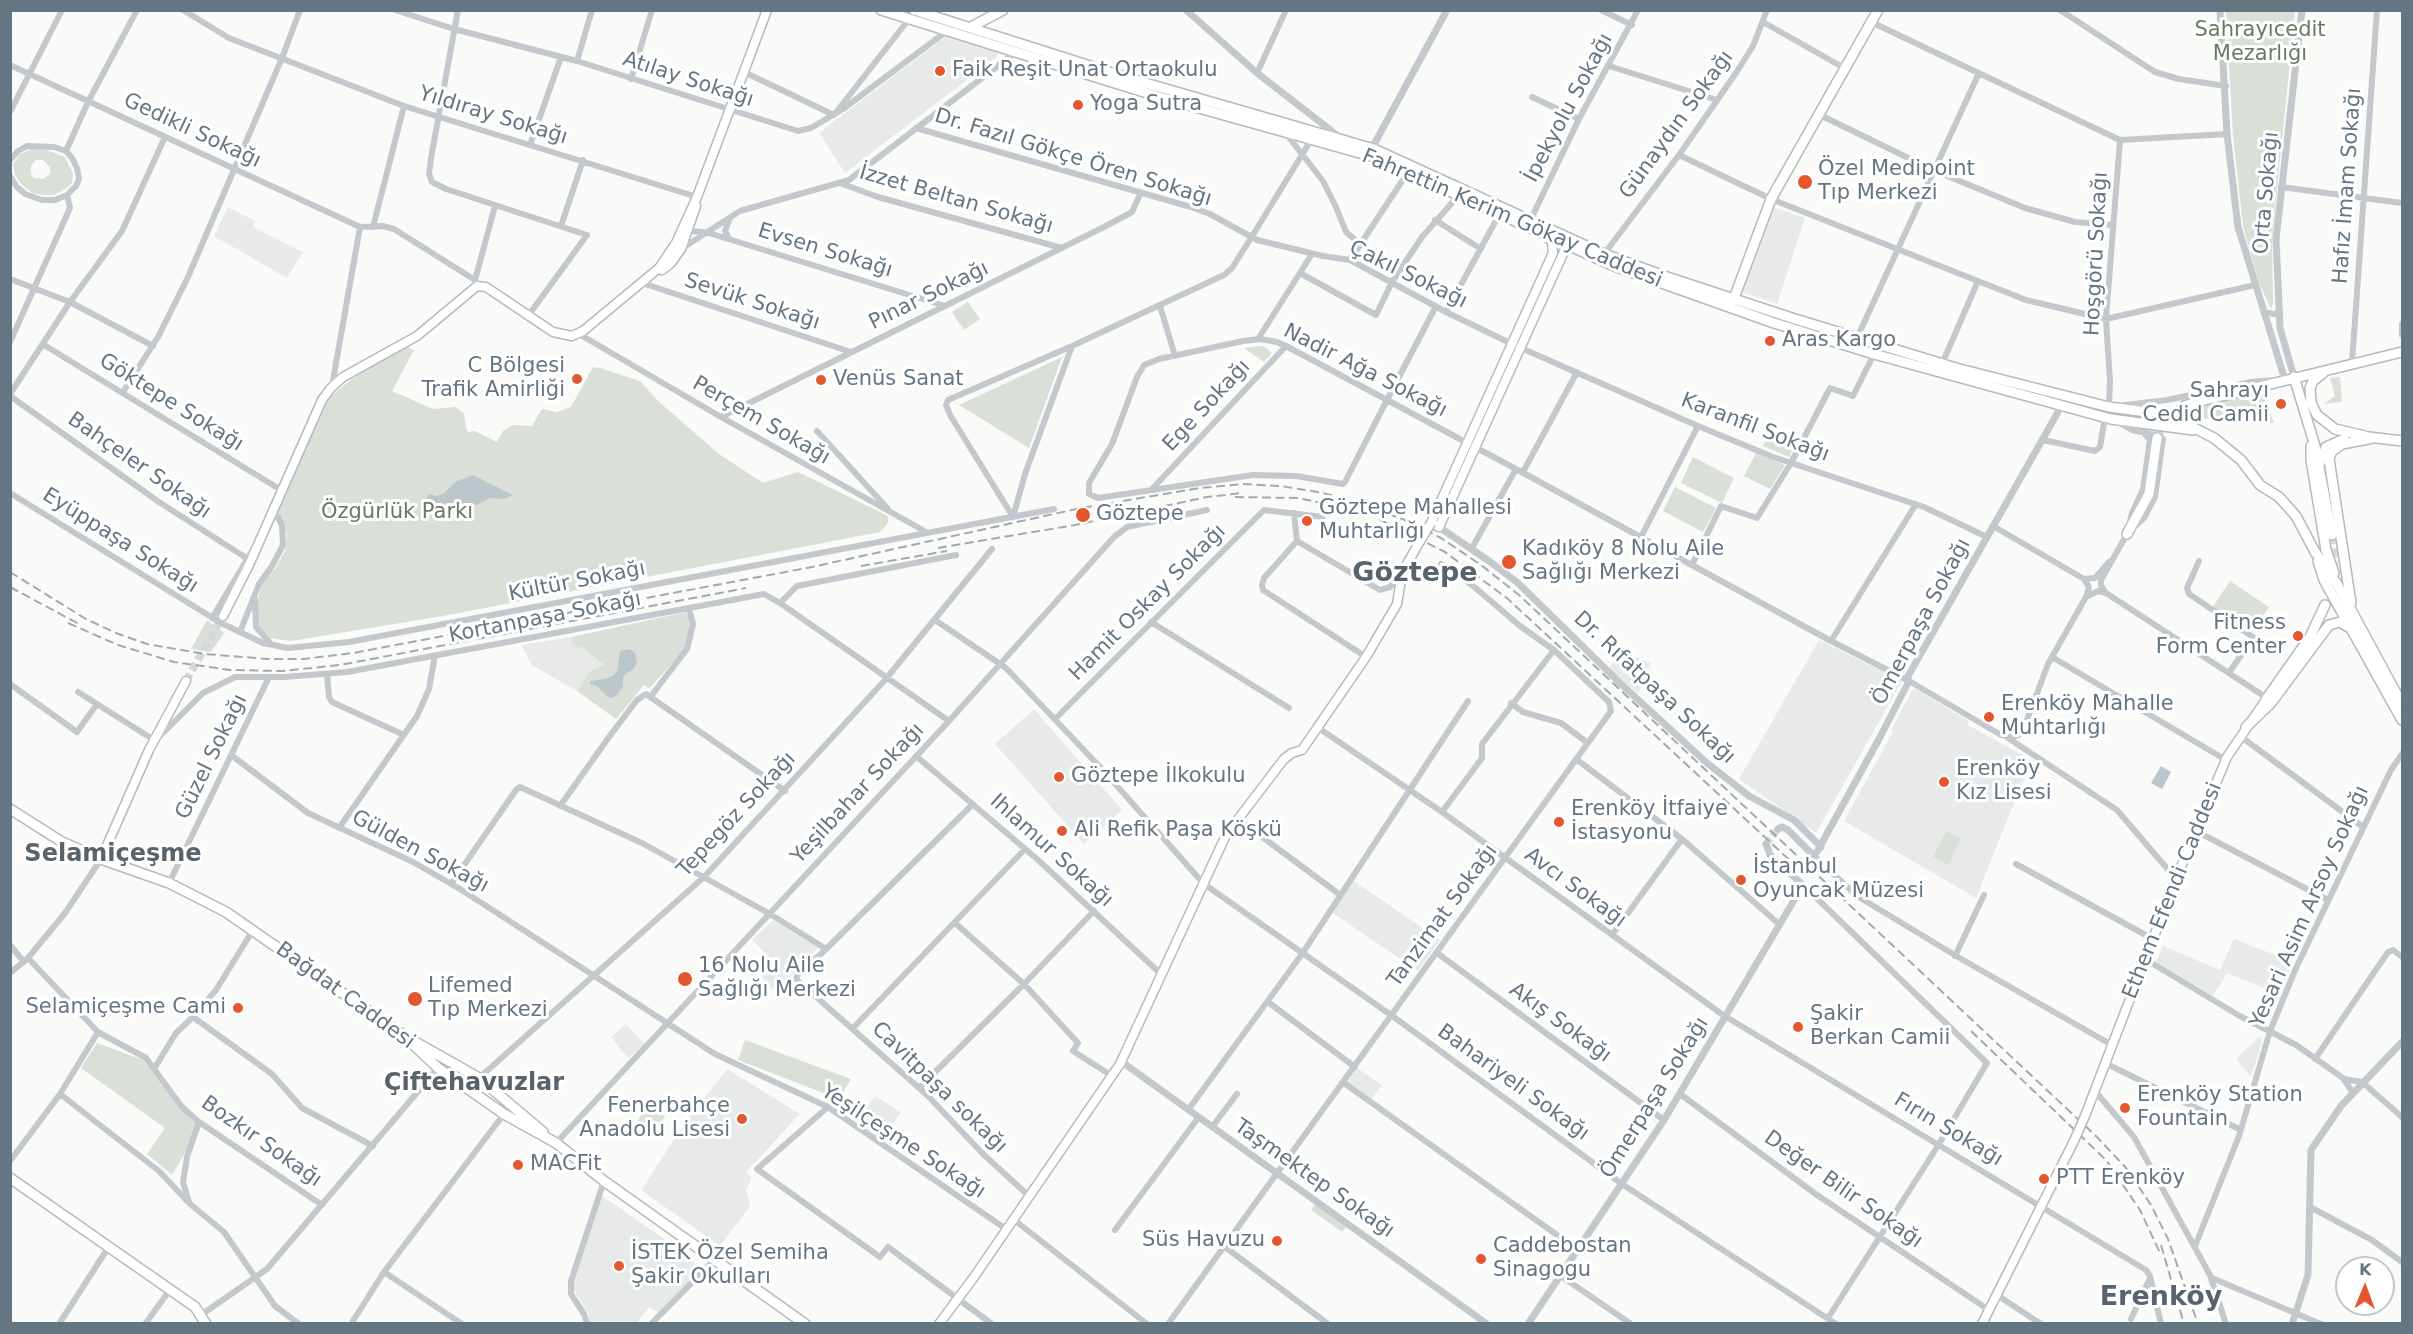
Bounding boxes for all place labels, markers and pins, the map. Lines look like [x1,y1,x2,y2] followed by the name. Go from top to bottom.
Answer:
[952,58,1217,84] place label: Faik Reşit Unat Ortaokulu
[933,64,947,78] marker: Faik Reşit Unat Ortaokulu
[1090,92,1202,118] place label: Yoga Sutra
[1071,98,1085,112] marker: Yoga Sutra
[1818,157,1975,207] place label: Özel Medipoint Tıp Merkezi
[1796,173,1814,191] marker: Özel Medipoint Tıp Merkezi
[1782,328,1896,354] place label: Aras Kargo
[1763,334,1777,348] marker: Aras Kargo
[422,354,565,404] place label: C Bölgesi Trafik Amirliği
[833,367,964,393] place label: Venüs Sanat
[570,372,584,386] marker: C Bölgesi Trafik Amirliği
[814,373,828,387] marker: Venüs Sanat
[2143,379,2269,429] place label: Sahrayı Cedid Camii
[2274,397,2288,411] marker: Sahrayı Cedid Camii
[1319,496,1512,546] place label: Göztepe Mahallesi Muhtarlığı
[1096,502,1184,528] place label: Göztepe
[1074,506,1092,524] marker: Göztepe
[1300,514,1314,528] marker: Göztepe Mahallesi Muhtarlığı
[1522,537,1724,587] place label: Kadıköy 8 Nolu Aile Sağlığı Merkezi
[1500,553,1518,571] marker: Kadıköy 8 Nolu Aile Sağlığı Merkezi
[2156,611,2286,661] place label: Fitness Form Center
[2291,629,2305,643] marker: Fitness Form Center
[2001,692,2174,742] place label: Erenköy Mahalle Muhtarlığı
[1982,710,1996,724] marker: Erenköy Mahalle Muhtarlığı
[1956,757,2051,807] place label: Erenköy Kız Lisesi
[1071,764,1245,790] place label: Göztepe İlkokulu
[1052,770,1066,784] marker: Göztepe İlkokulu
[1937,775,1951,789] marker: Erenköy Kız Lisesi
[1571,797,1728,847] place label: Erenköy İtfaiye İstasyonu
[1552,815,1566,829] marker: Erenköy İtfaiye İstasyonu
[1074,818,1282,844] place label: Ali Refik Paşa Köşkü
[1055,824,1069,838] marker: Ali Refik Paşa Köşkü
[1753,855,1924,905] place label: İstanbul Oyuncak Müzesi
[1734,873,1748,887] marker: İstanbul Oyuncak Müzesi
[698,954,856,1004] place label: 16 Nolu Aile Sağlığı Merkezi
[676,970,694,988] marker: 16 Nolu Aile Sağlığı Merkezi
[428,974,548,1024] place label: Lifemed Tıp Merkezi
[406,990,424,1008] marker: Lifemed Tıp Merkezi
[25,995,226,1021] place label: Selamiçeşme Cami
[231,1001,245,1015] marker: Selamiçeşme Cami
[1810,1002,1950,1052] place label: Şakir Berkan Camii
[1791,1020,1805,1034] marker: Şakir Berkan Camii
[2137,1083,2303,1133] place label: Erenköy Station Fountain
[579,1094,730,1144] place label: Fenerbahçe Anadolu Lisesi
[2118,1101,2132,1115] marker: Erenköy Station Fountain
[735,1112,749,1126] marker: Fenerbahçe Anadolu Lisesi
[530,1152,601,1178] place label: MACFit
[511,1158,525,1172] marker: MACFit
[2056,1166,2185,1192] place label: PTT Erenköy
[2037,1172,2051,1186] marker: PTT Erenköy
[1142,1228,1265,1254] place label: Süs Havuzu
[1270,1234,1284,1248] marker: Süs Havuzu
[1493,1234,1632,1284] place label: Caddebostan Sinagogu
[631,1241,829,1291] place label: İSTEK Özel Semiha Şakir Okulları
[1474,1252,1488,1266] marker: Caddebostan Sinagogu
[612,1259,626,1273] marker: İSTEK Özel Semiha Şakir Okulları

